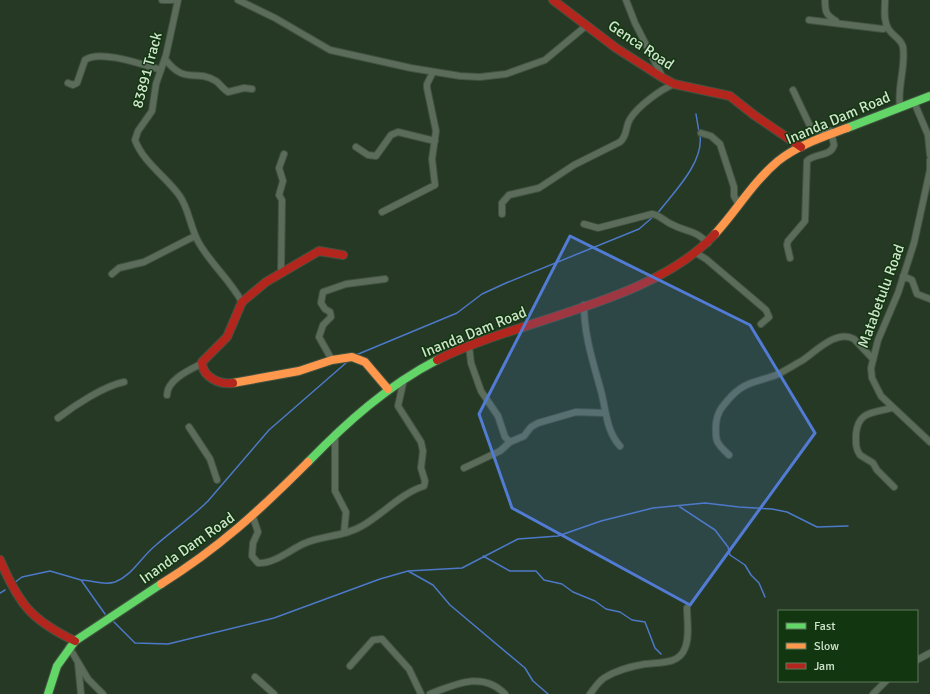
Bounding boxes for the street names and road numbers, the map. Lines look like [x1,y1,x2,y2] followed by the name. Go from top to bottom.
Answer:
[605,16,677,74] street label: Genca Road
[128,30,166,110] street label: 83891 Track
[783,88,893,148] street label: Inanda Dam Road
[854,242,908,350] street label: Matabetulu Road
[419,303,529,361] street label: Inanda Dam Road
[136,509,238,587] street label: Inanda Dam Road

